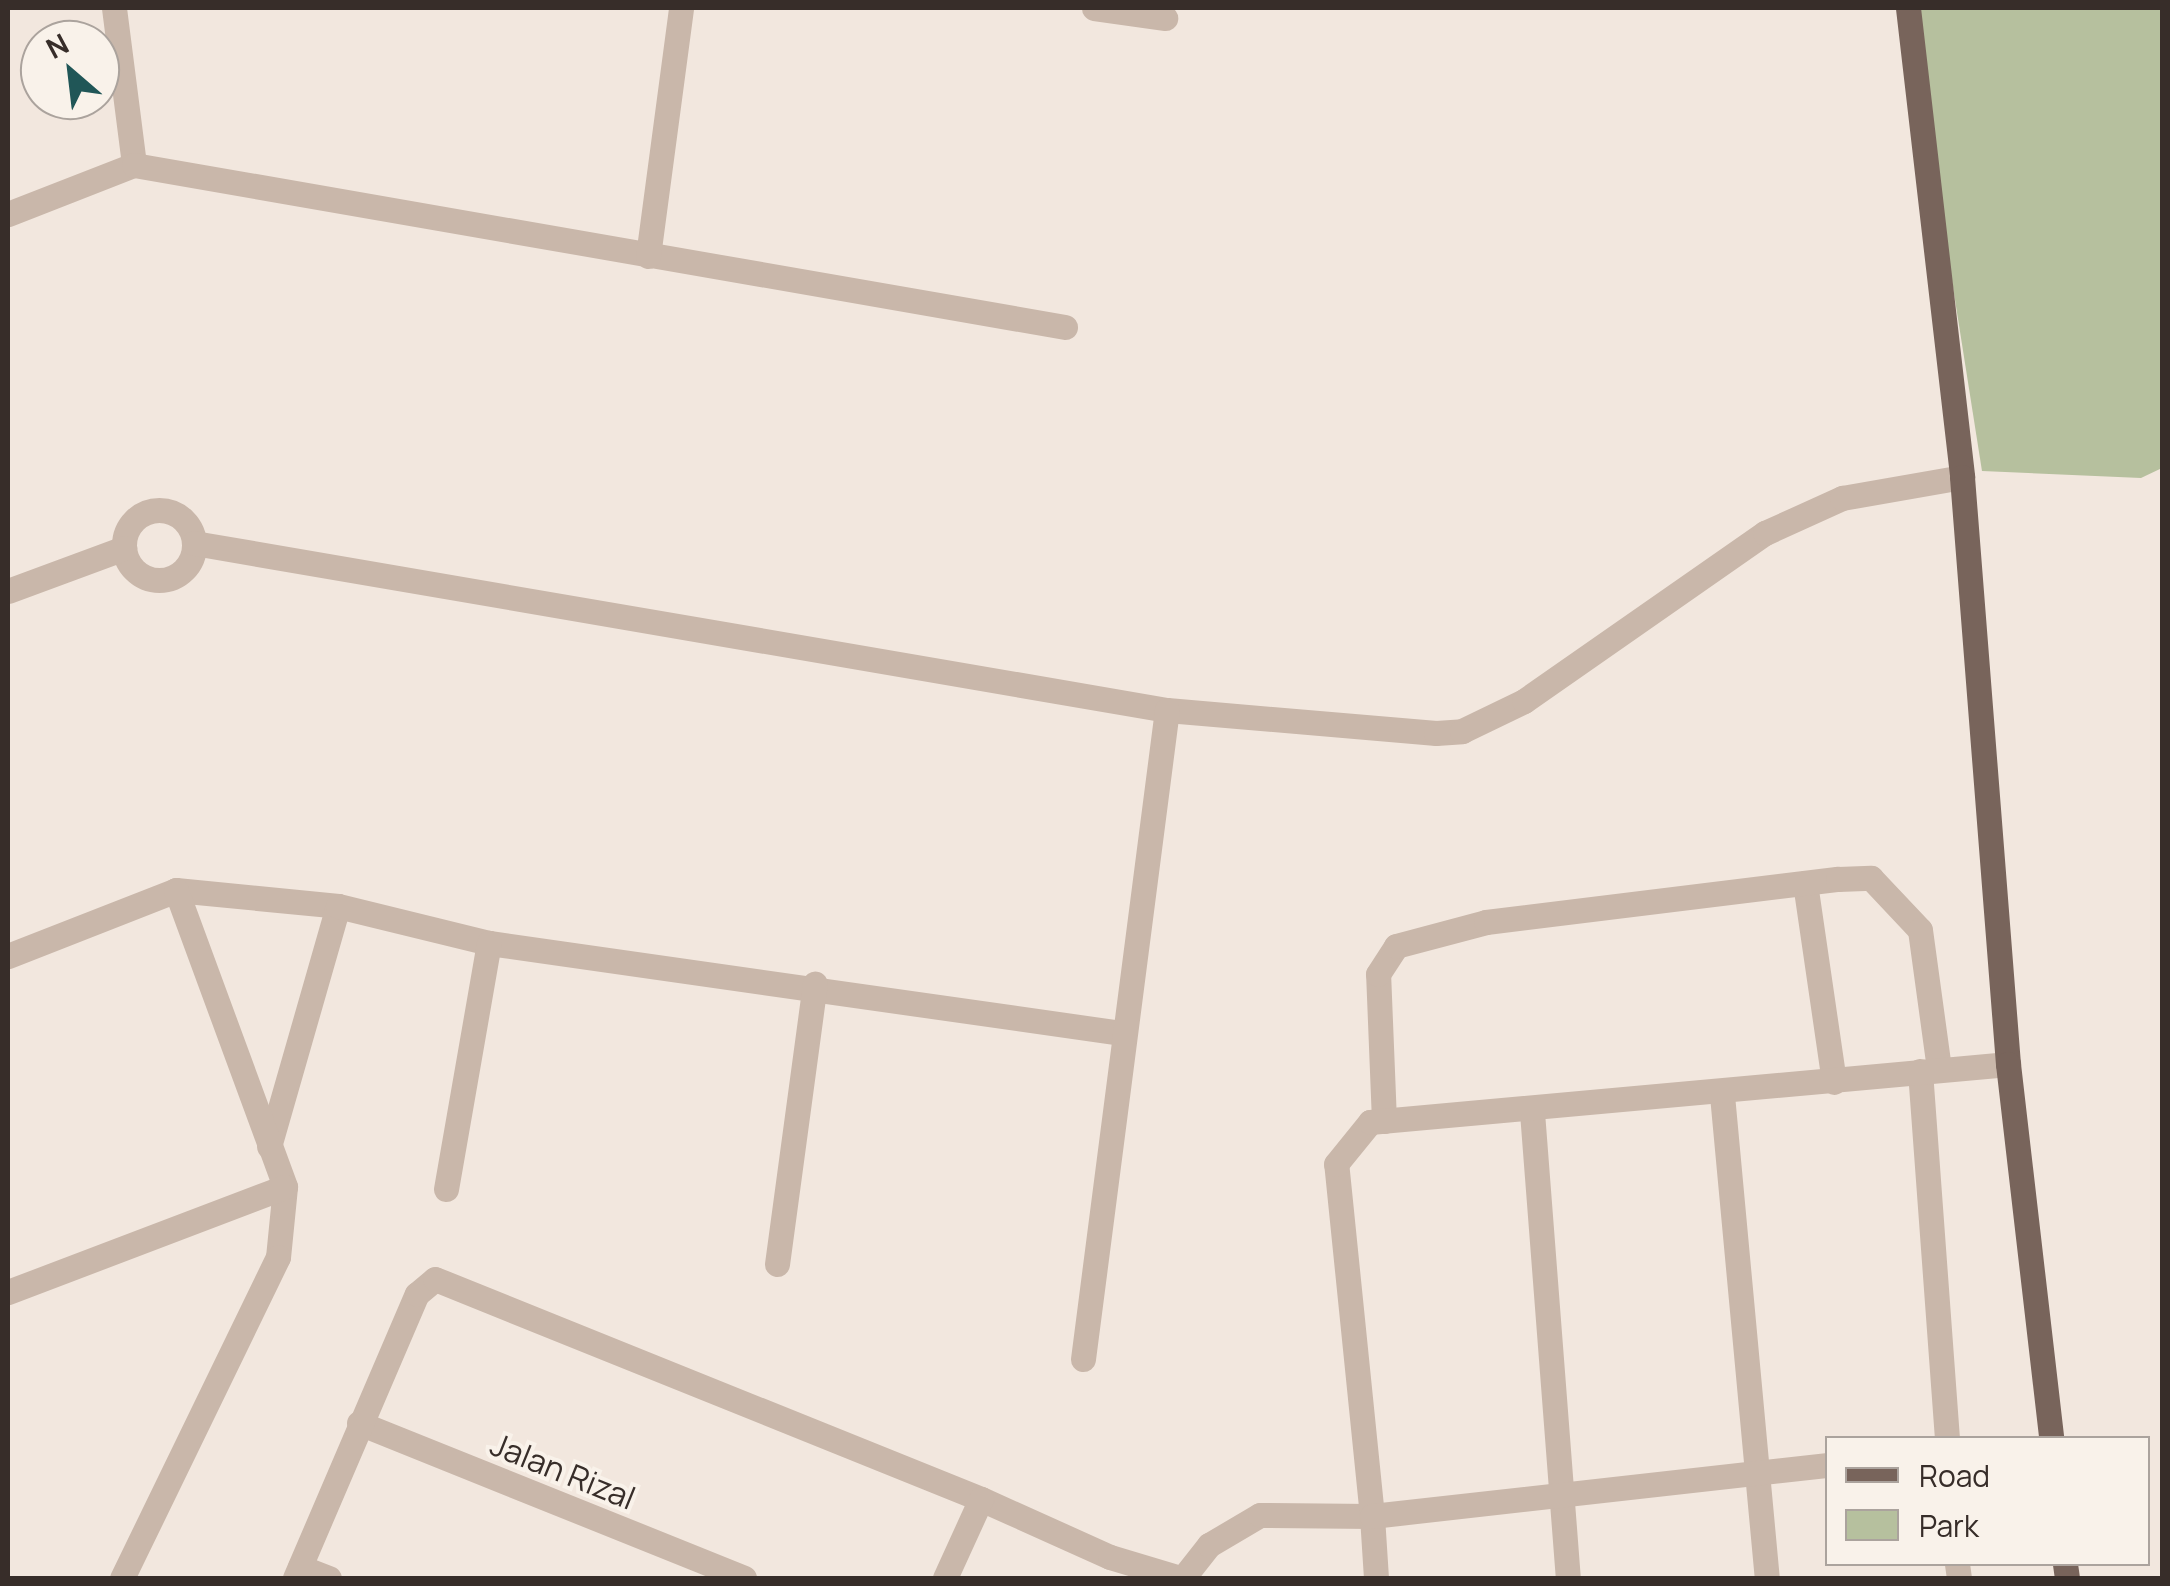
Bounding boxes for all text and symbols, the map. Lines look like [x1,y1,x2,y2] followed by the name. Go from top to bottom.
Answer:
[20,20,120,120] north arrow
[39,24,75,67] text: N
[485,1425,641,1517] street label: Jalan Rizal
[1825,1436,2150,1566] legend
[1919,1455,1990,1496] text: Road
[1919,1505,1979,1546] text: Park

